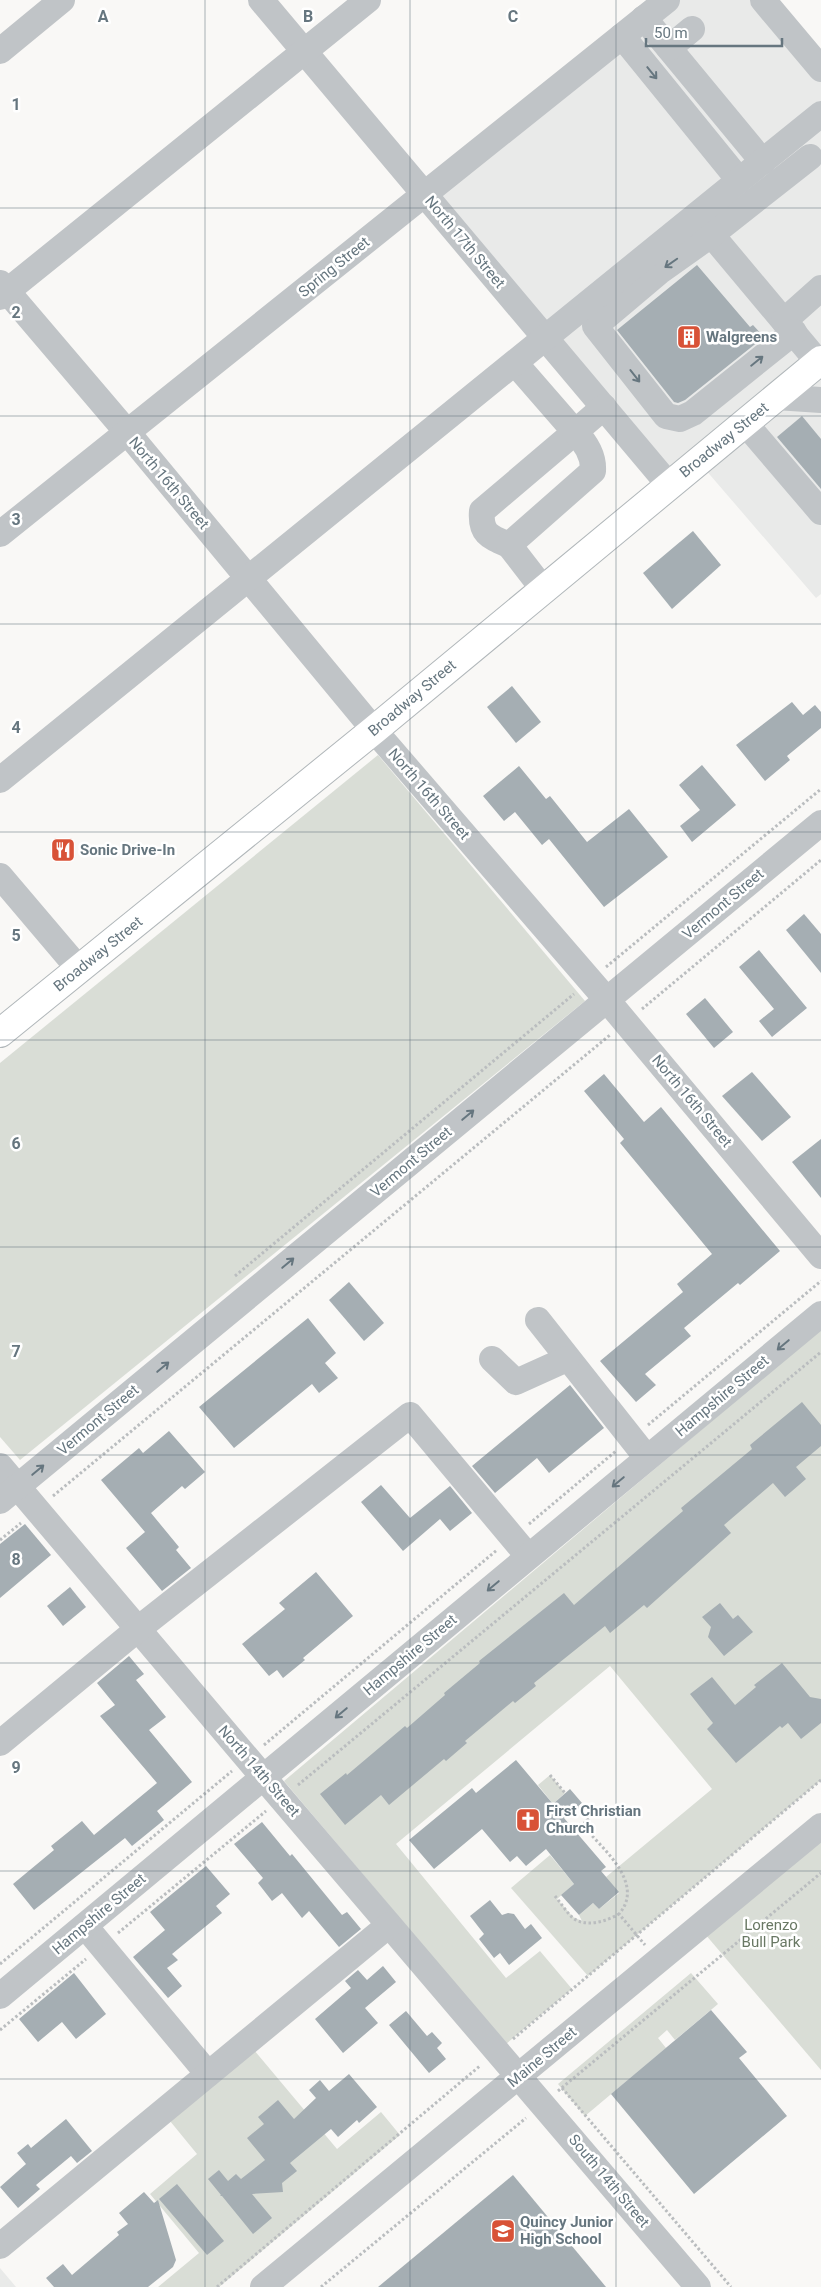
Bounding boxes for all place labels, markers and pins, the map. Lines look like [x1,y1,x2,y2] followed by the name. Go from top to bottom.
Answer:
[676,324,702,350] building icon: Walgreens
[706,328,777,346] place label: Walgreens
[50,837,76,863] restaurant icon: Sonic Drive-In
[80,841,175,859] place label: Sonic Drive-In
[546,1802,641,1837] place label: First Christian Church
[515,1807,541,1833] church icon: First Christian Church
[520,2213,614,2248] place label: Quincy Junior High School
[490,2218,516,2244] school or university icon: Quincy Junior High School

